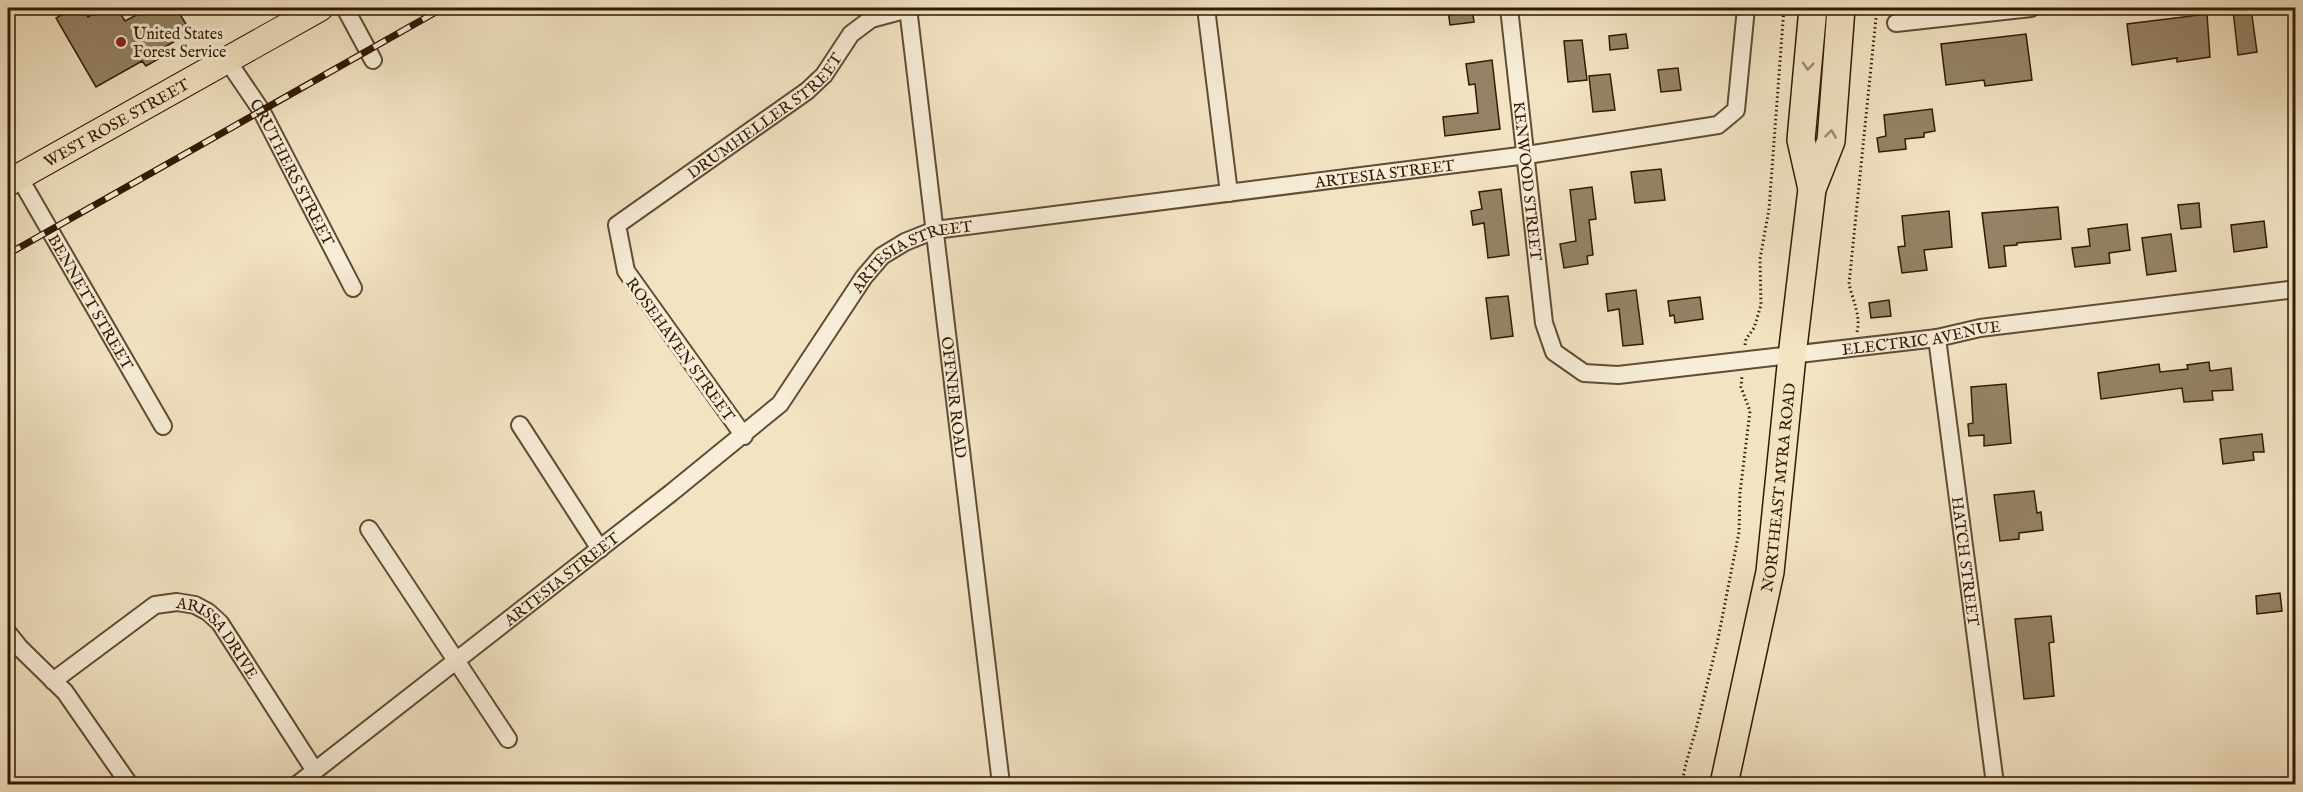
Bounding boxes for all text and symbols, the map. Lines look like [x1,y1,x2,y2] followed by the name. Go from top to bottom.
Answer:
[133,25,226,63] place label: United States Forest Service
[114,35,128,49] marker: United States Forest Service
[684,50,848,184] street label: DRUMHELLER STREET
[1802,61,1815,70] one-way arrow
[41,75,194,173] street label: WEST ROSE STREET
[244,96,338,250] street label: CRUTHERS STREET
[1507,100,1545,262] street label: KENWOOD STREET
[1825,129,1837,139] one-way arrow
[1313,156,1456,194] street label: ARTESIA STREET
[848,217,974,298] street label: ARTESIA STREET
[42,231,137,374] street label: BENNETT STREET
[620,274,738,426] street label: ROSEHAVEN STREET
[1841,318,2002,361] street label: ELECTRIC AVENUE
[935,336,970,460] street label: OFFNER ROAD
[1758,382,1801,594] street label: NORTHEAST MYRA ROAD
[1946,495,1982,628] street label: HATCH STREET
[500,529,624,632] street label: ARTESIA STREET
[174,594,261,683] street label: ARISSA DRIVE

